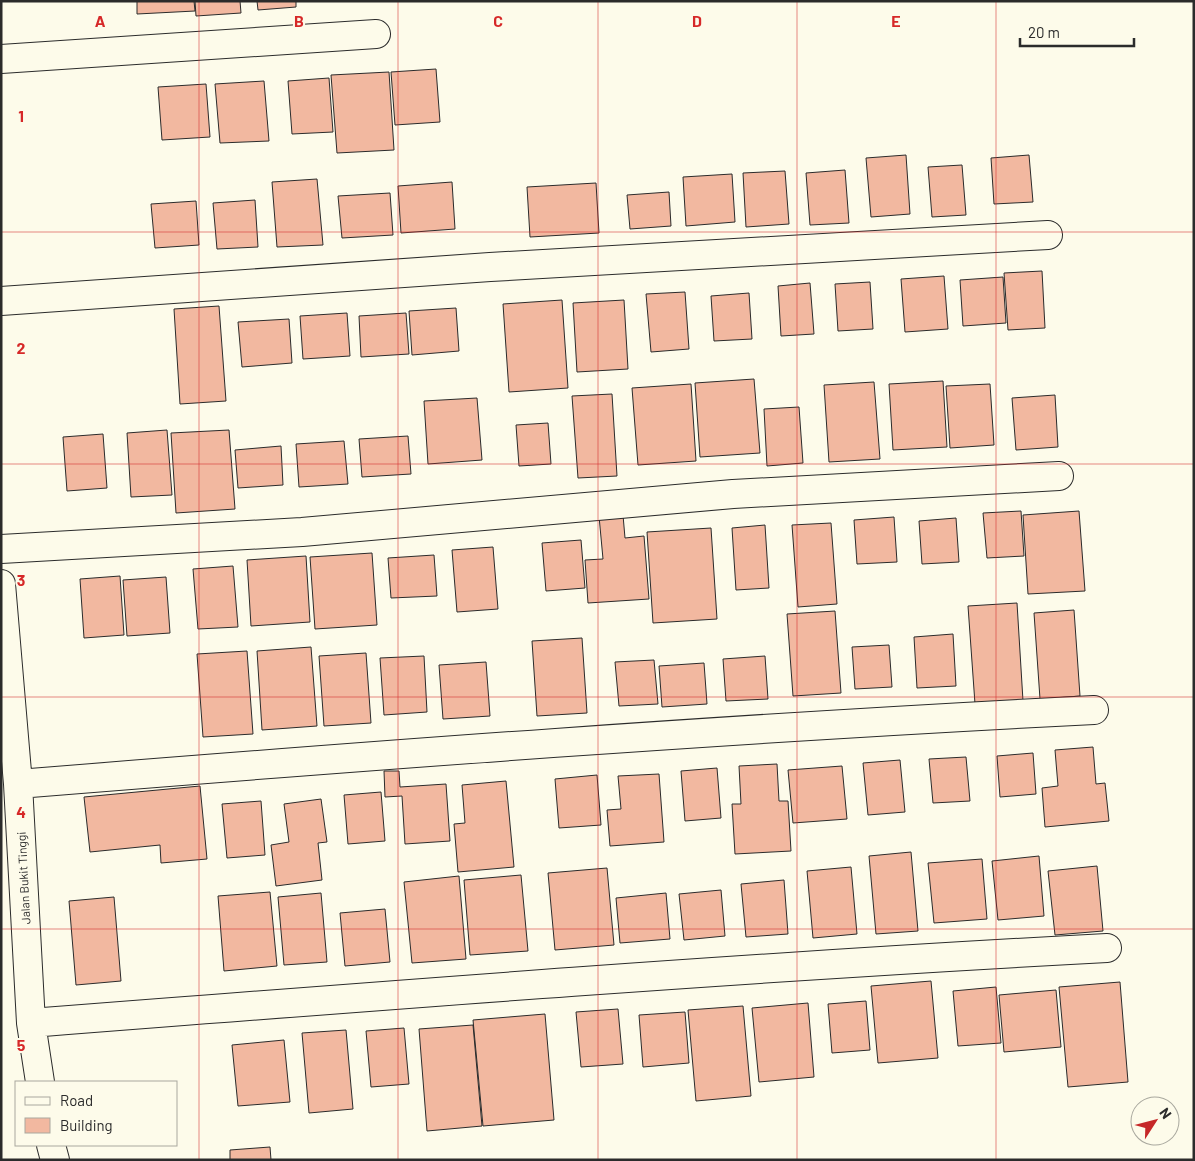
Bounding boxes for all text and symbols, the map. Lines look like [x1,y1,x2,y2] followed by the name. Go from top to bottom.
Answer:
[95,11,106,30] text: A
[294,11,304,30] text: B
[493,11,503,30] text: C
[692,11,702,30] text: D
[891,11,901,30] text: E
[1020,15,1134,47] scale bar
[1028,23,1060,41] text: 20 m
[18,106,24,125] text: 1
[17,338,26,357] text: 2
[17,570,25,589] text: 3
[16,802,26,821] text: 4
[14,831,32,925] street label: Jalan Bukit Tinggi
[17,1035,26,1054] text: 5
[15,1081,178,1146] legend
[60,1091,93,1109] text: Road
[1130,1096,1180,1146] north arrow
[1156,1104,1176,1122] text: N
[60,1116,113,1134] text: Building

